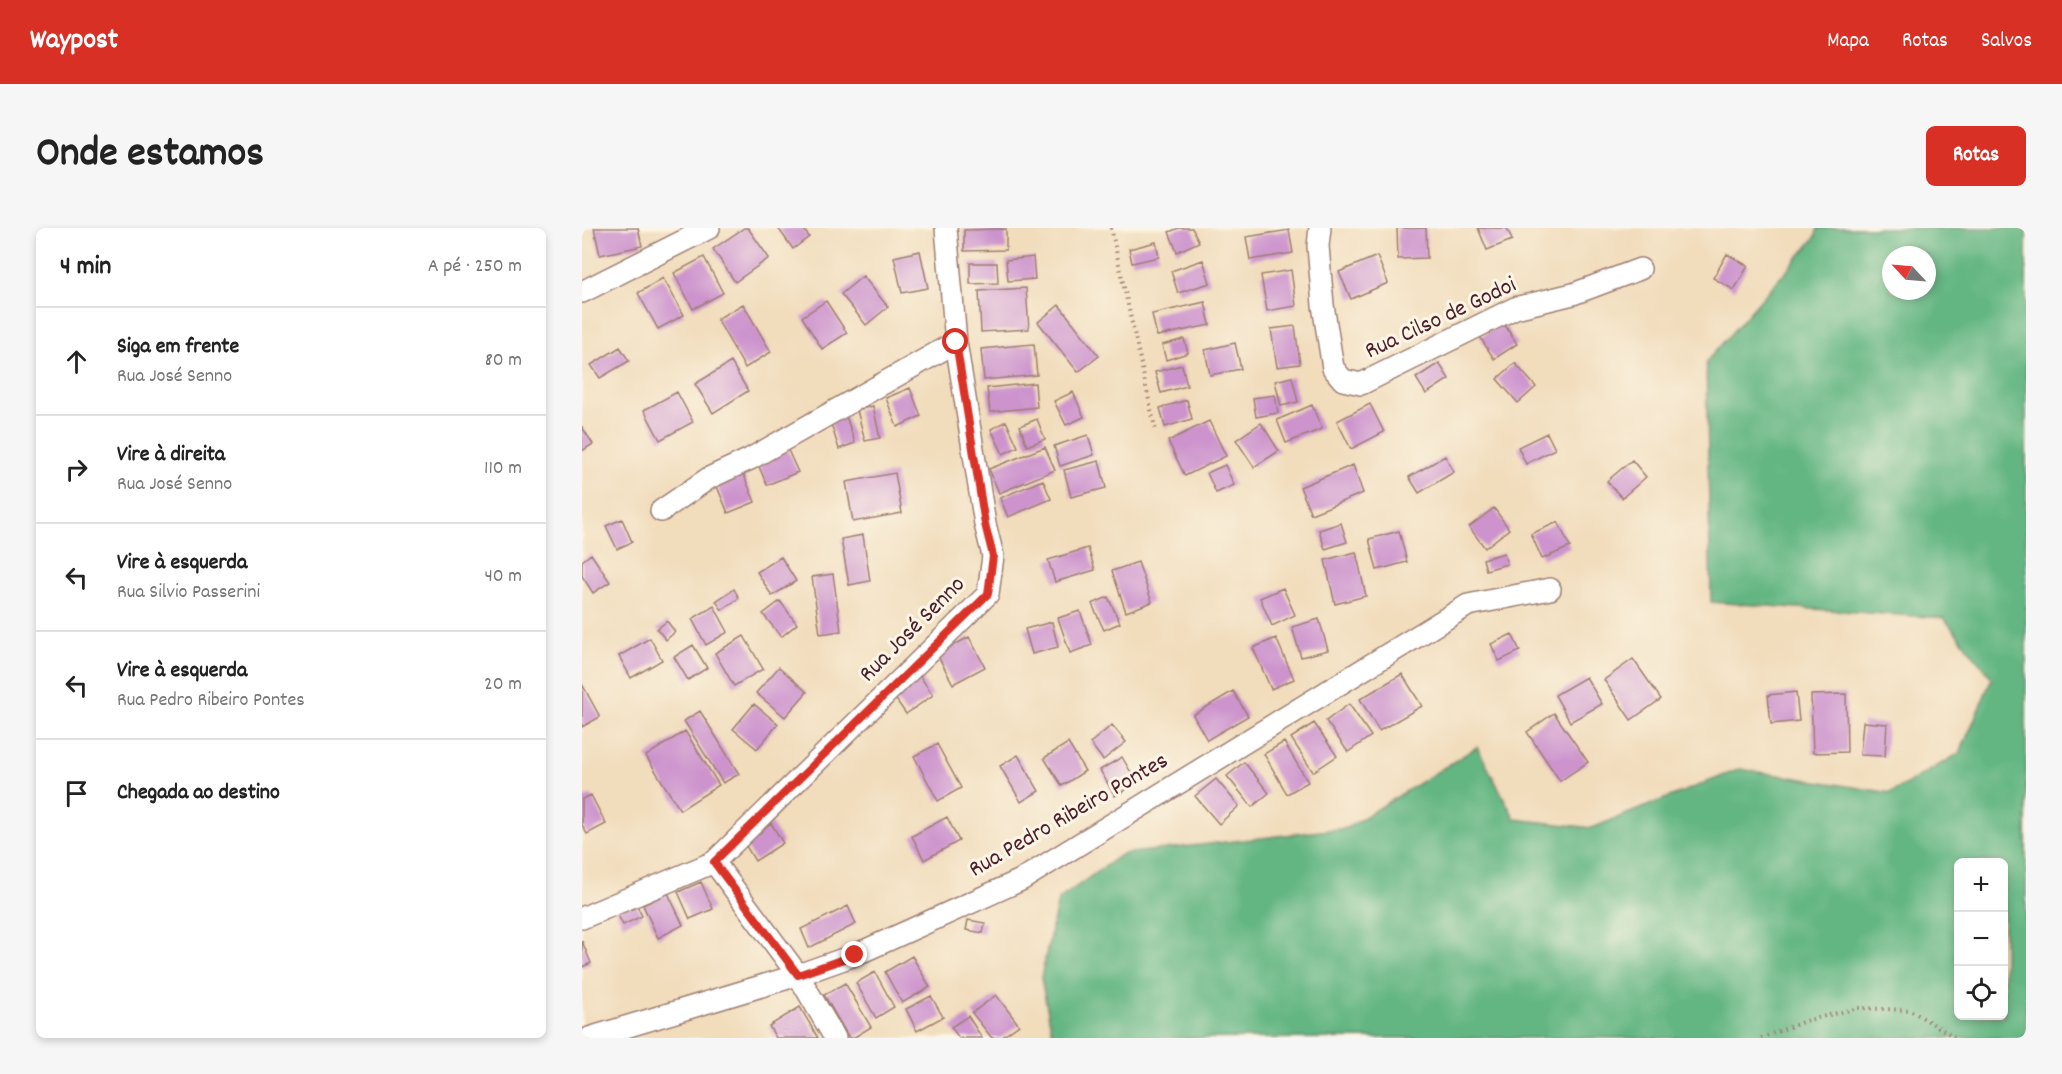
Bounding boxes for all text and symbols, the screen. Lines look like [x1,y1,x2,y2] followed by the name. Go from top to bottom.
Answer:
[30,22,118,62] text: Waypost
[1827,27,1869,57] text: Mapa
[1902,27,1948,57] text: Rotas
[1981,27,2032,57] text: Salvos
[36,126,264,186] text: Onde estamos
[1926,126,2026,186] button: Rotas
[1882,246,1936,300] north arrow
[60,249,111,286] text: 4 min
[428,253,522,281] text: A pé · 250 m
[1360,269,1522,369] street label: Rua Cilso de Godoi
[942,328,968,354] route start
[117,332,239,363] text: Siga em frente
[60,345,93,378] icon: ahead
[485,347,522,375] text: 80 m
[117,363,232,391] text: Rua José Senno
[117,440,225,471] text: Vire à direita
[60,453,93,486] icon: right
[484,455,522,483] text: 110 m
[117,471,232,499] text: Rua José Senno
[117,548,247,579] text: Vire à esquerda
[60,561,93,594] icon: left
[484,563,522,591] text: 40 m
[852,569,974,691] street label: Rua José Senno
[117,579,260,607] text: Rua Silvio Passerini
[117,656,247,687] text: Vire à esquerda
[60,669,93,702] icon: left
[484,671,522,699] text: 20 m
[117,687,305,715] text: Rua Pedro Ribeiro Pontes
[963,745,1175,887] street label: Rua Pedro Ribeiro Pontes
[60,777,93,810] icon: arrive
[117,778,280,809] text: Chegada ao destino
[1954,858,2008,1020] map controls
[1954,858,2008,912] button: +
[1954,912,2008,966] button: −
[841,941,867,967] route end
[1954,966,2008,1020] button: locate

